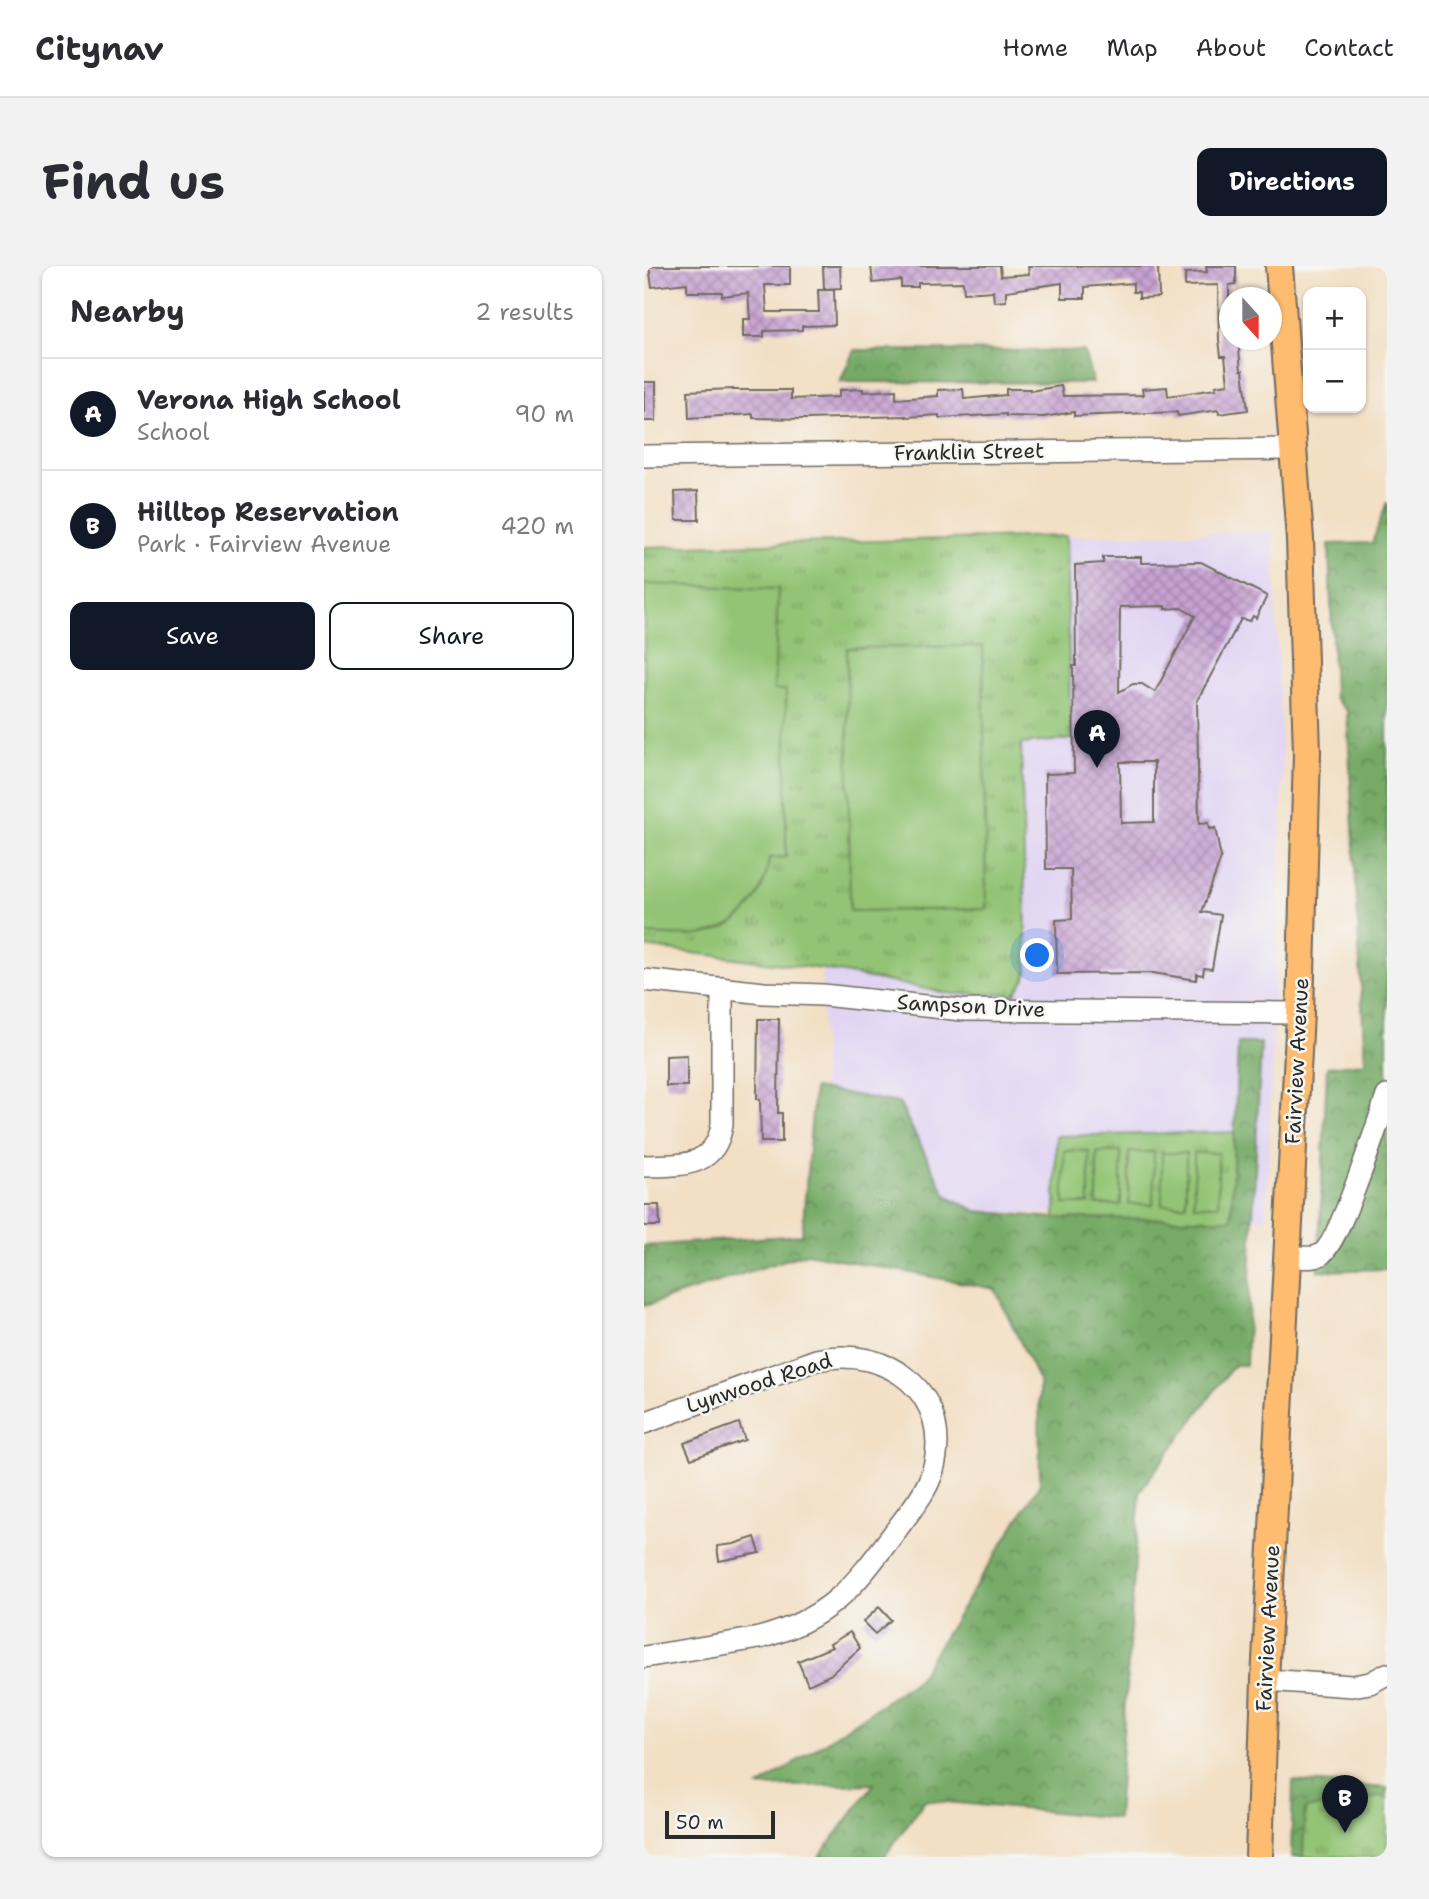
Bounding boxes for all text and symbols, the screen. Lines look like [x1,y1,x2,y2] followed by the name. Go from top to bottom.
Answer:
[35,26,164,71] text: Citynav
[1002,32,1068,64] text: Home
[1106,32,1158,64] text: Map
[1196,32,1266,64] text: About
[1304,32,1394,64] text: Contact
[1197,148,1387,216] button: Directions
[42,149,225,215] text: Find us
[1219,287,1282,350] north arrow
[1303,287,1366,413] map controls
[1303,287,1366,350] button: +
[70,291,185,332] text: Nearby
[475,297,574,327] text: 2 results
[1303,350,1366,413] button: −
[137,382,401,417] text: Verona High School
[84,399,102,429] text: A
[514,399,574,429] text: 90 m
[137,417,209,447] text: School
[894,437,1044,467] street label: Franklin Street
[137,494,399,529] text: Hilltop Reservation
[86,511,100,541] text: B
[500,511,574,541] text: 420 m
[137,529,391,559] text: Park · Fairview Avenue
[70,602,315,670] button: Save
[329,602,574,670] button: Share
[1074,710,1120,768] pin: A
[1020,938,1054,972] your location
[1279,977,1315,1145] street label: Fairview Avenue
[896,988,1046,1024] street label: Sampson Drive
[682,1346,836,1420] street label: Lynwood Road
[1250,1544,1286,1712] street label: Fairview Avenue
[1322,1775,1368,1833] pin: B
[665,1808,775,1840] scale bar
[676,1810,724,1835] text: 50 m

